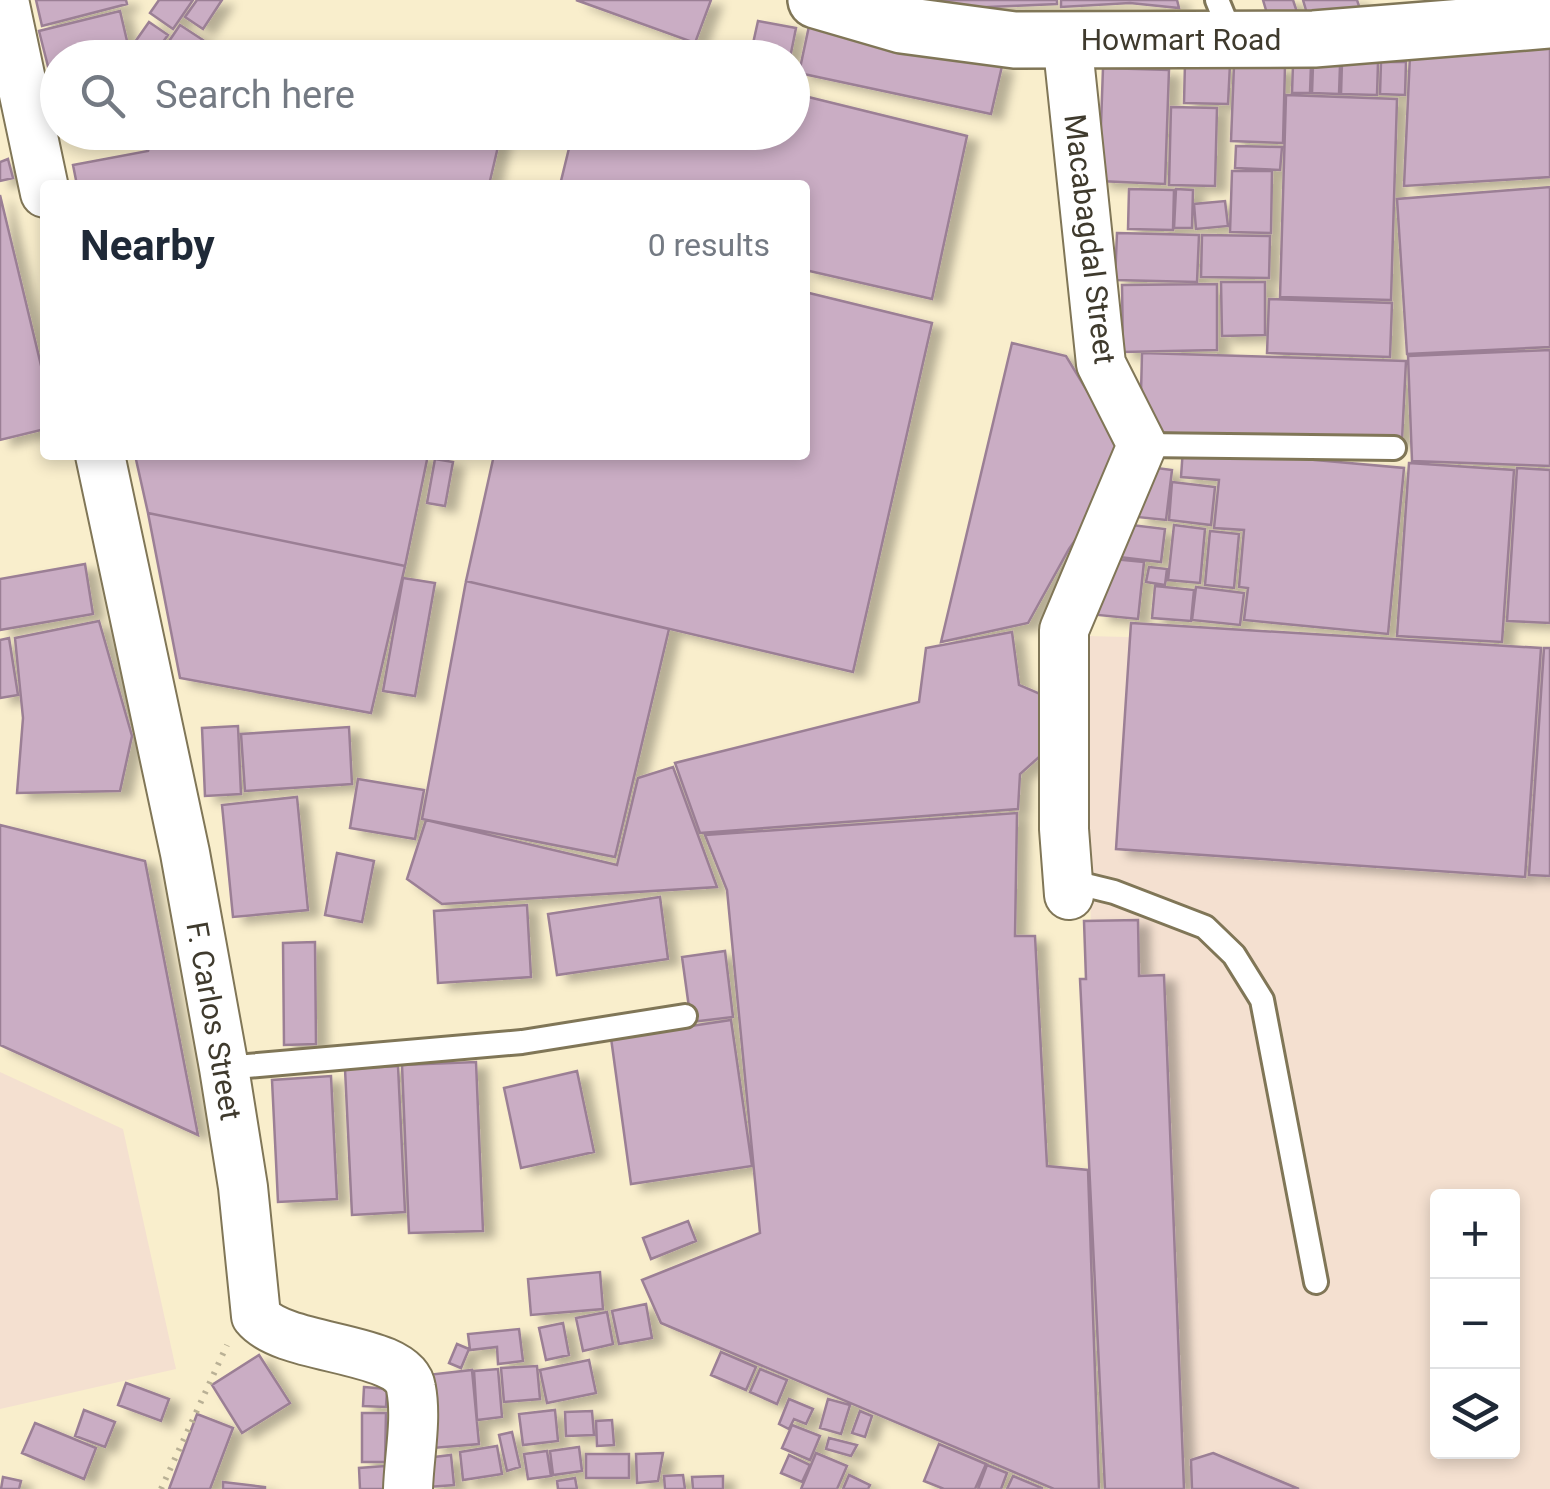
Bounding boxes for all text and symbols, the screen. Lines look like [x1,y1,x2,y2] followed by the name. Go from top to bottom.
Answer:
[1081,22,1281,57] street label: Howmart Road
[40,40,810,150] search box
[75,68,130,123] icon: search
[155,73,355,117] text: Search here
[1057,112,1123,366] street label: Macabagdal Street
[80,221,215,270] text: Nearby
[648,226,770,264] text: 0 results
[179,919,249,1123] street label: F. Carlos Street
[1430,1189,1520,1459] map controls
[1430,1189,1520,1279] button: +
[1430,1279,1520,1369] button: −
[1430,1369,1520,1459] button: layers

